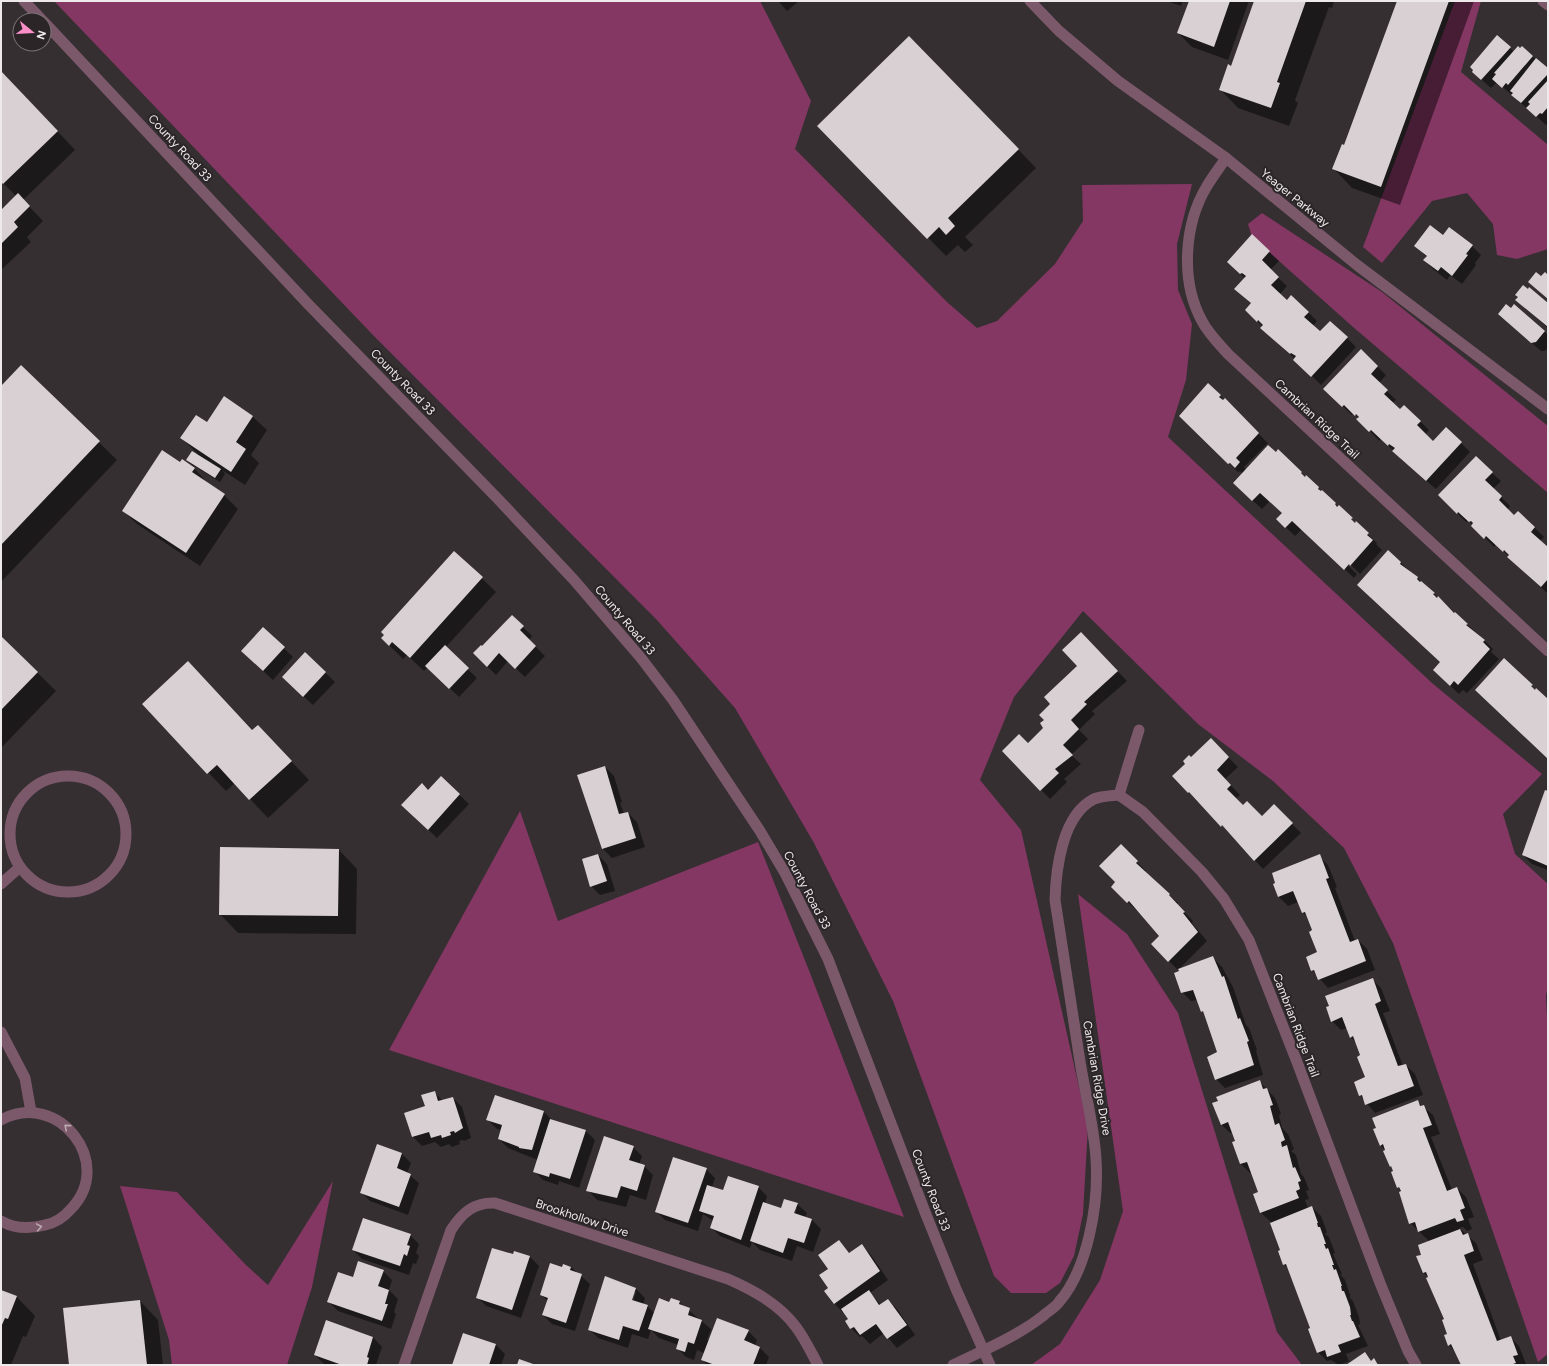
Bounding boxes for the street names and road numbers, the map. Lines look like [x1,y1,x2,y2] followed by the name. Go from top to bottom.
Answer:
[145,112,215,184] street label: County Road 33
[1258,166,1333,230] street label: Yeager Parkway
[368,346,438,418] street label: County Road 33
[1272,376,1362,462] street label: Cambrian Ridge Trail
[592,582,658,658] street label: County Road 33
[781,849,833,931] street label: County Road 33
[1270,971,1322,1079] street label: Cambrian Ridge Trail
[1080,1020,1114,1137] street label: Cambrian Ridge Drive
[909,1147,953,1233] street label: County Road 33
[534,1196,631,1240] street label: Brookhollow Drive

